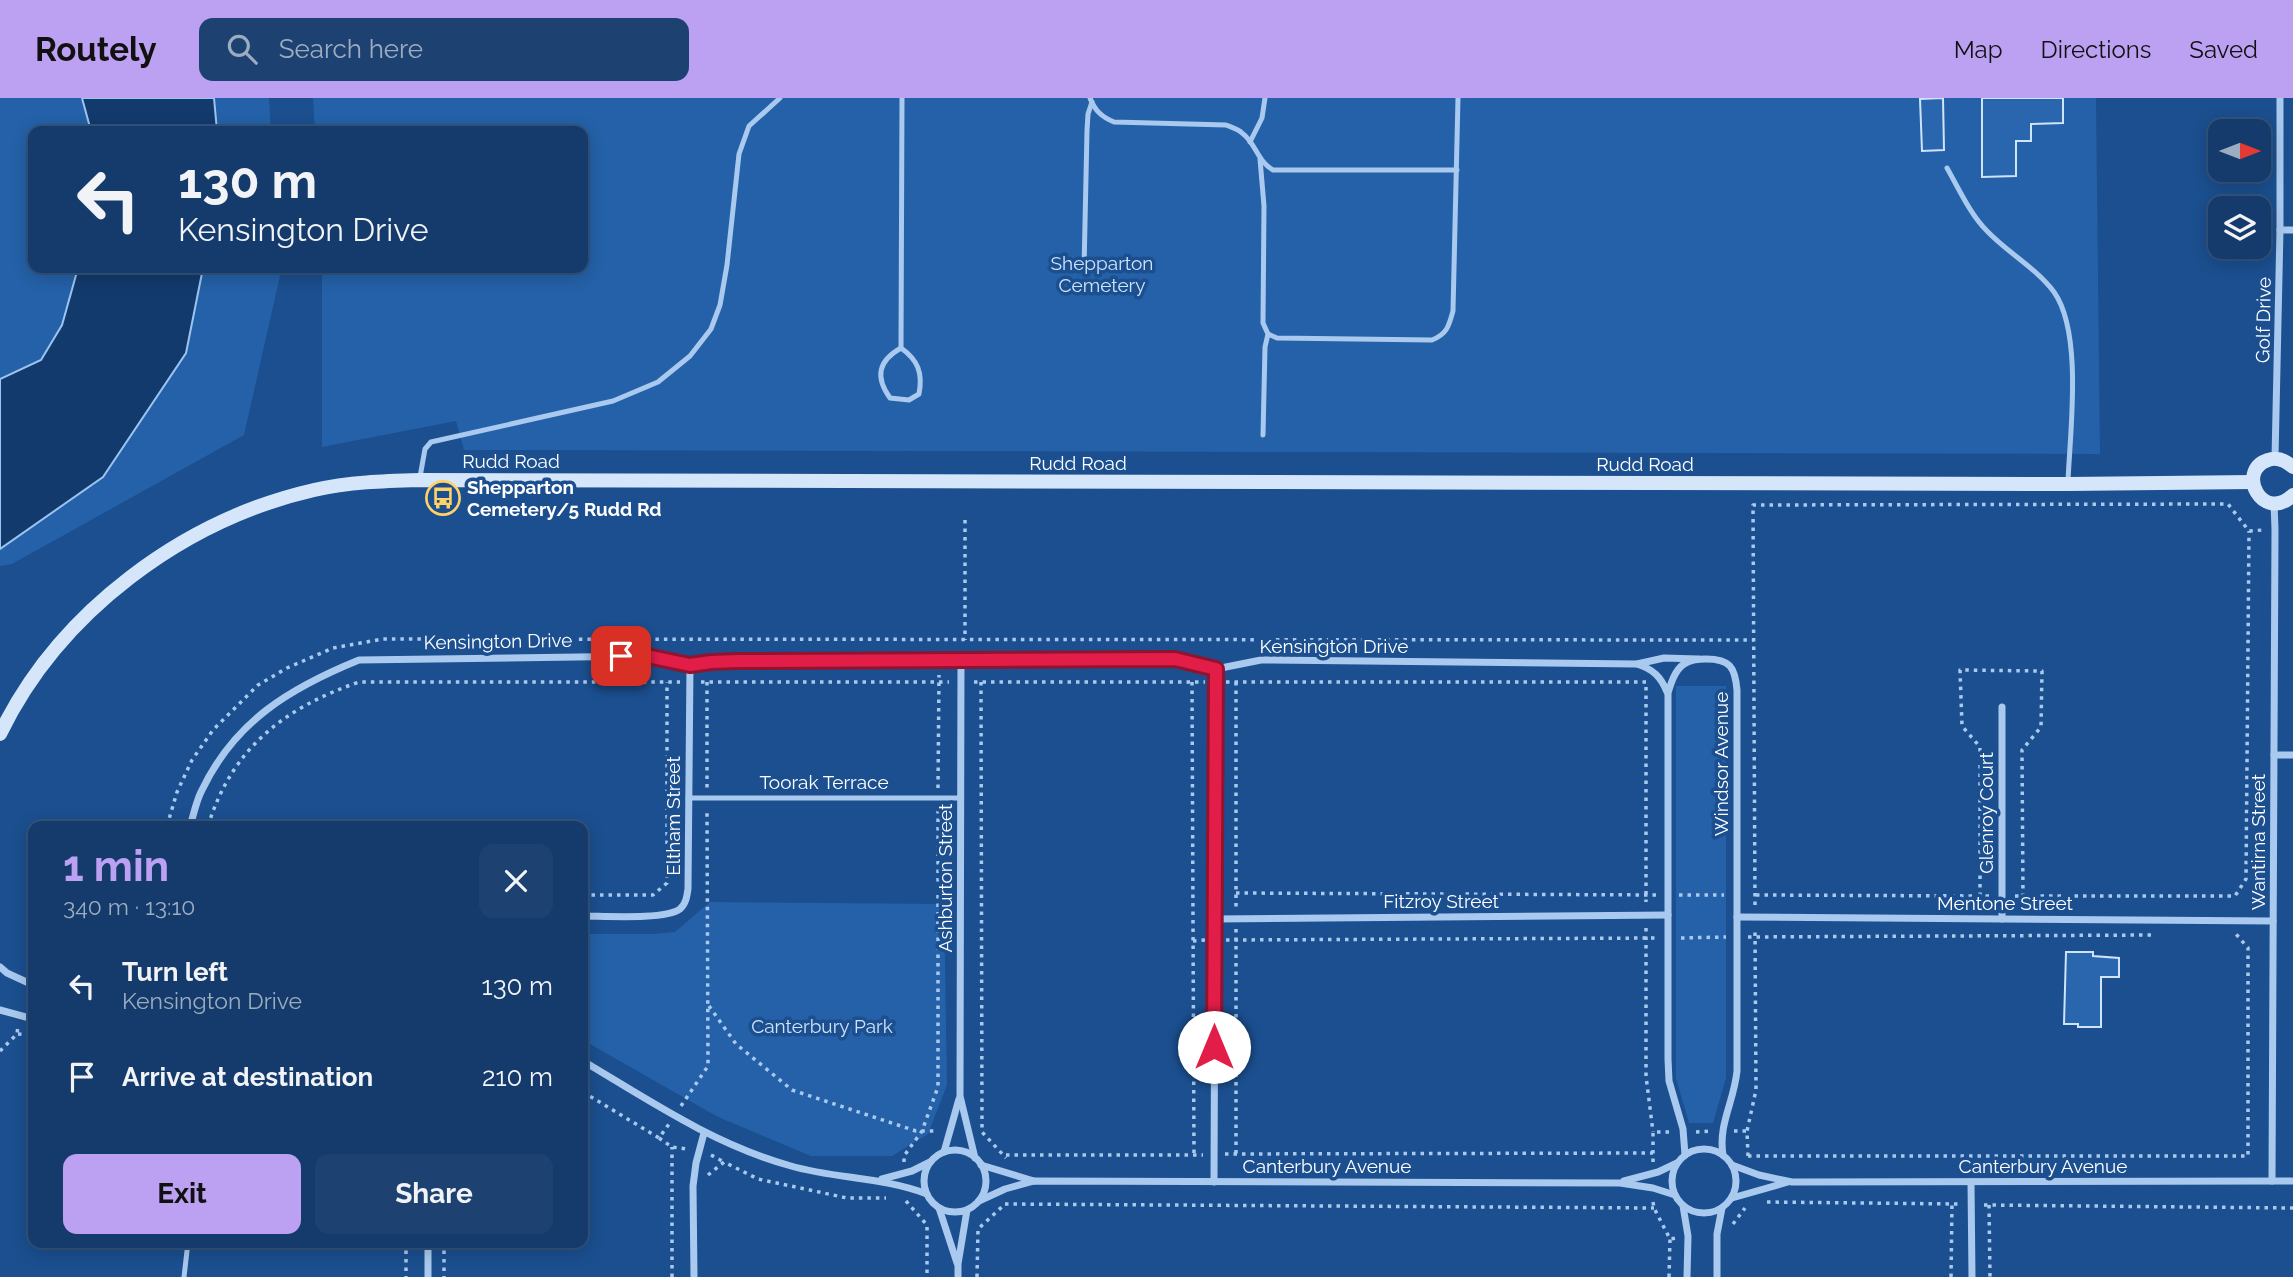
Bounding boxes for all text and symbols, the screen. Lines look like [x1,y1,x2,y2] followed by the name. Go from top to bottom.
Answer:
[199,18,689,81] search box
[35,30,157,69] text: Routely
[223,30,261,68] icon: search
[279,34,423,64] text: Search here
[1954,35,2003,64] text: Map
[2041,35,2151,64] text: Directions
[2189,35,2258,64] text: Saved
[2208,119,2272,182] north arrow
[2208,119,2271,259] map controls
[178,152,317,209] text: 130 m
[63,154,154,245] icon: left
[2208,196,2271,259] button: layers
[178,211,429,248] text: Kensington Drive
[1051,252,1153,296] park label: Shepparton Cemetery
[2251,277,2275,363] street label: Golf Drive
[462,450,560,472] street label: Rudd Road
[1029,452,1127,474] street label: Rudd Road
[1596,453,1694,475] street label: Rudd Road
[467,476,662,520] place label: Shepparton Cemetery/5 Rudd Rd
[424,479,462,517] bus stop icon: Shepparton Cemetery/5 Rudd Rd
[591,626,651,686] pin
[423,629,573,653] street label: Kensington Drive
[1260,635,1408,657] street label: Kensington Drive
[602,637,640,675] icon: arrive
[1710,692,1732,836] street label: Windsor Avenue
[1975,752,1997,874] street label: Glenroy Court
[662,756,684,876] street label: Eltham Street
[759,771,889,793] street label: Toorak Terrace
[2247,773,2269,910] street label: Wantirna Street
[934,803,956,952] street label: Ashburton Street
[63,842,169,891] text: 1 min
[479,844,553,918] button: close
[1383,890,1499,912] street label: Fitzroy Street
[1937,892,2074,914] street label: Mentone Street
[63,893,195,920] text: 340 m · 13:10
[122,957,228,987] text: Turn left
[63,967,101,1005] icon: left
[482,971,553,1001] text: 130 m
[122,987,302,1014] text: Kensington Drive
[1177,1010,1251,1084] position arrow
[751,1015,893,1037] park label: Canterbury Park
[63,1058,101,1096] icon: arrive
[122,1062,373,1092] text: Arrive at destination
[482,1062,553,1092] text: 210 m
[63,1154,301,1234] button: Exit
[315,1154,553,1234] button: Share
[1243,1155,1411,1177] street label: Canterbury Avenue
[1959,1155,2127,1177] street label: Canterbury Avenue

